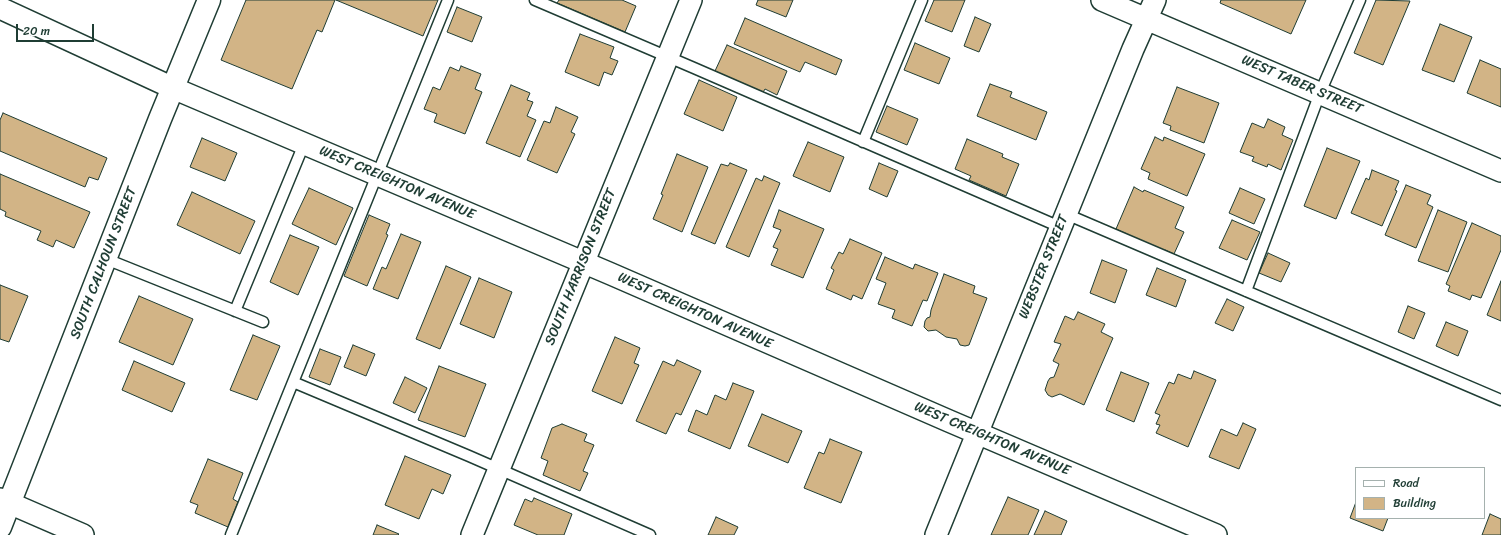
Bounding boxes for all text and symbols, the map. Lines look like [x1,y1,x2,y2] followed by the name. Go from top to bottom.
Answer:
[18,16,96,42] scale bar
[23,20,50,42] text: 20 m
[1239,52,1365,118] street label: WEST TABER STREET
[317,143,477,223] street label: WEST CREIGHTON AVENUE
[67,185,141,341] street label: SOUTH CALHOUN STREET
[542,186,620,348] street label: SOUTH HARRISON STREET
[1015,213,1073,321] street label: WEBSTER STREET
[615,269,775,353] street label: WEST CREIGHTON AVENUE
[912,399,1072,479] street label: WEST CREIGHTON AVENUE
[1355,467,1485,519] legend
[1393,472,1419,494] text: Road
[1393,492,1436,514] text: Building

